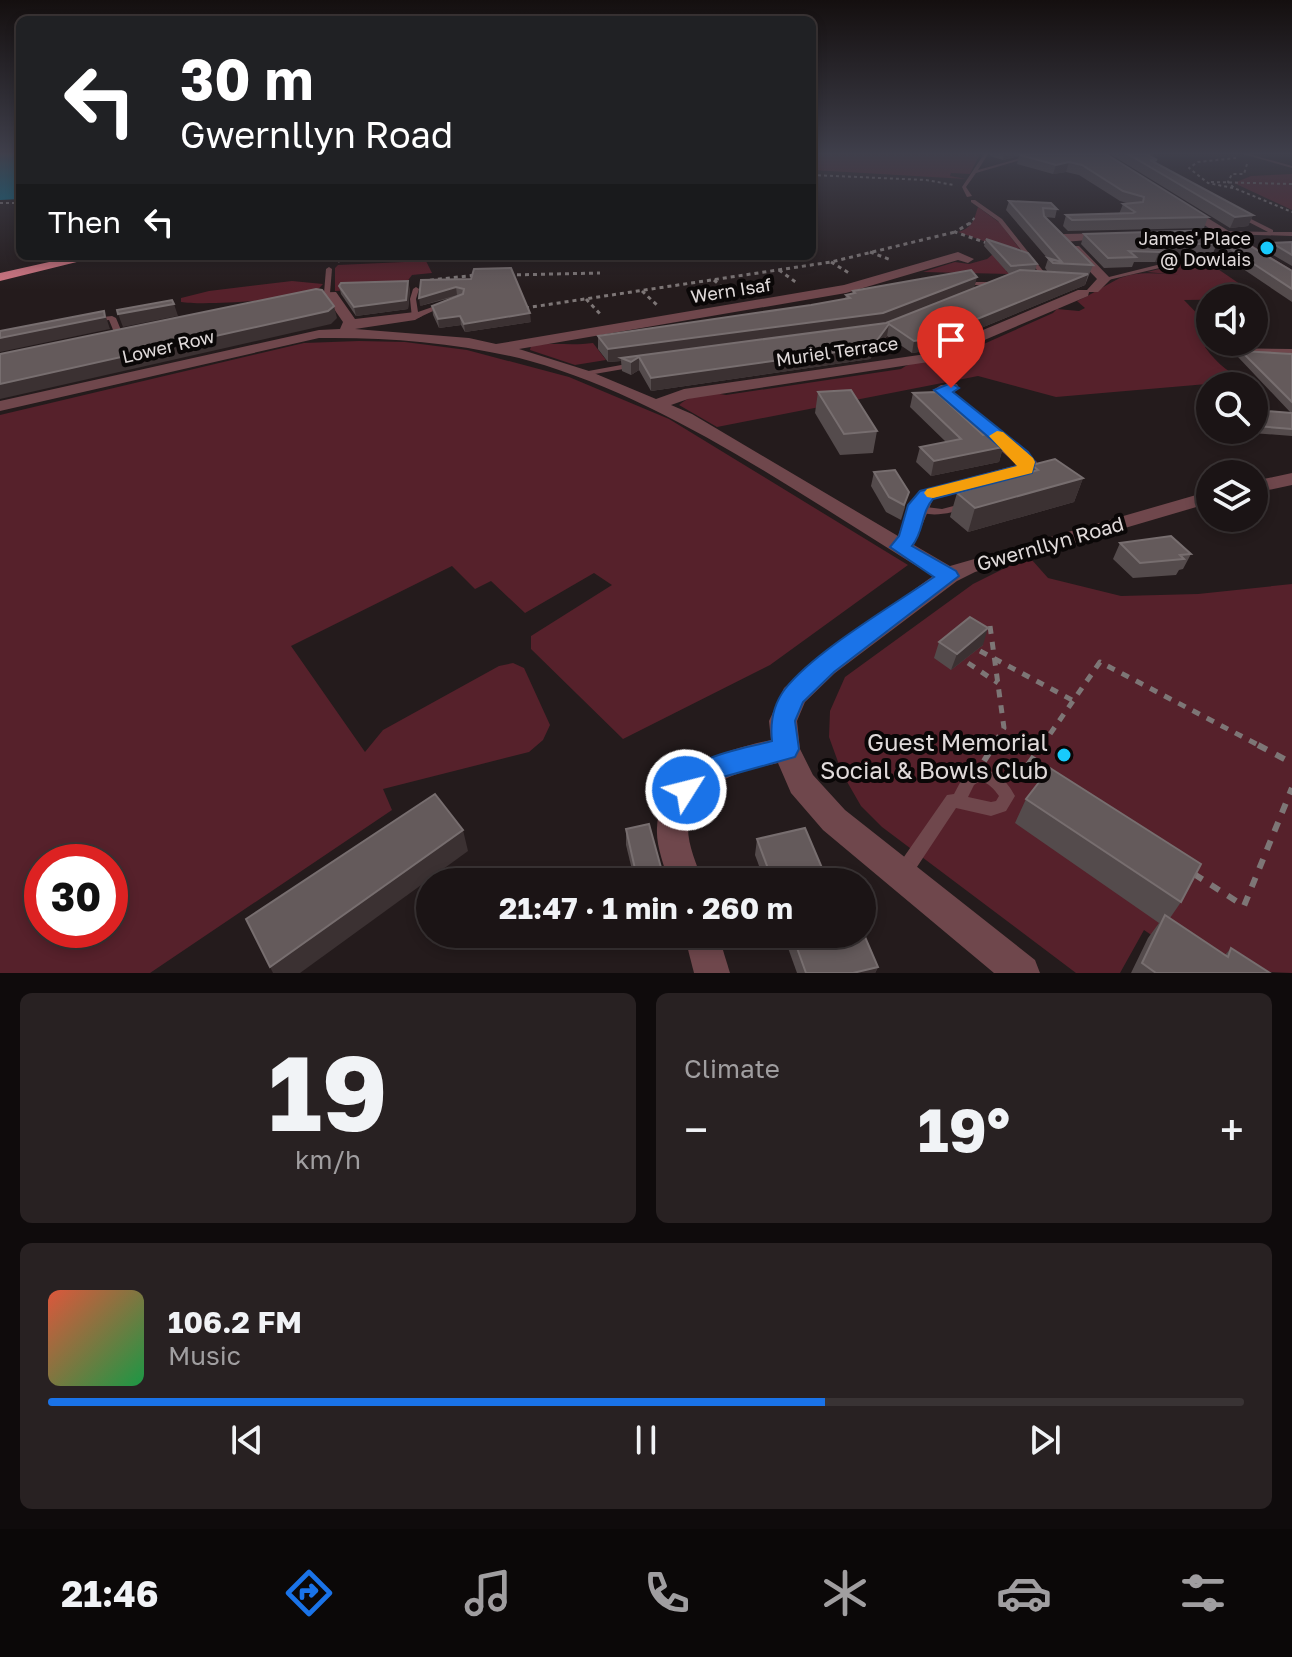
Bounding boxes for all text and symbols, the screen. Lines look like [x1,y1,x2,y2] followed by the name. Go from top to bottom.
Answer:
[180,45,314,112] text: 30 m
[48,48,152,152] icon: left
[180,113,453,156] text: Gwernllyn Road
[137,200,181,244] icon: left
[48,204,121,240] text: Then
[1139,227,1251,270] place label: James' Place @ Dowlais
[1258,239,1276,257] marker: James' Place @ Dowlais
[689,273,773,307] street label: Wern Isaf
[1196,284,1268,532] map controls
[1196,284,1268,356] button: sound
[917,306,985,388] pin
[929,318,973,362] icon: arrive
[120,325,217,367] street label: Lower Row
[774,332,900,370] street label: Muriel Terrace
[1196,372,1268,444] button: search
[1196,460,1268,532] button: layers
[974,511,1126,575] street label: Gwernllyn Road
[820,727,1048,784] place label: Guest Memorial Social & Bowls Club
[1055,746,1073,764] marker: Guest Memorial Social & Bowls Club
[644,748,728,832] position arrow
[24,844,128,948] speed limit sign: 30
[499,890,793,926] text: 21:47 · 1 min · 260 m
[268,1029,388,1154] text: 19
[684,1053,780,1084] text: Climate
[918,1093,1010,1165] text: 19°
[684,1103,708,1156] text: −
[1220,1103,1244,1156] text: +
[295,1144,361,1175] text: km/h
[168,1304,302,1340] text: 106.2 FM
[168,1340,241,1371] text: Music
[225,1418,269,1462] icon: previous
[624,1418,668,1462] icon: pause
[1023,1418,1067,1462] icon: next
[281,1565,337,1621] icon: directions
[460,1565,516,1621] icon: music
[639,1565,695,1621] icon: phone
[817,1565,873,1621] icon: climate
[996,1565,1052,1621] icon: car
[1175,1565,1231,1621] icon: filters
[61,1572,159,1615] text: 21:46

